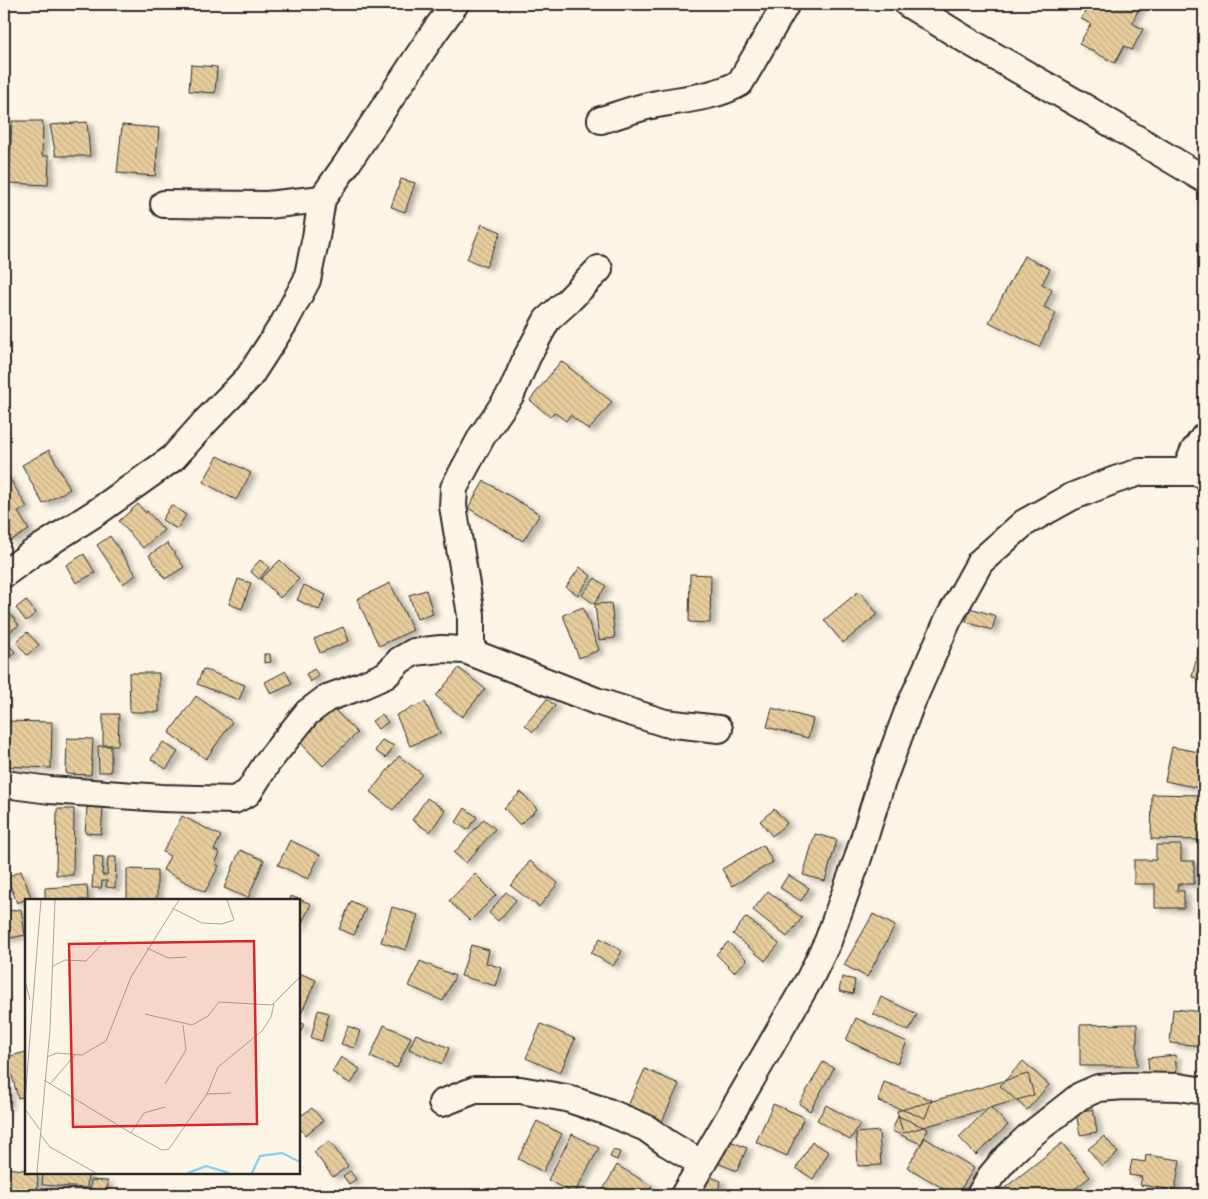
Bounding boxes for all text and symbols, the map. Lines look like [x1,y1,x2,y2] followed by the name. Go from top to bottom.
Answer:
[25,899,300,1174] inset map

